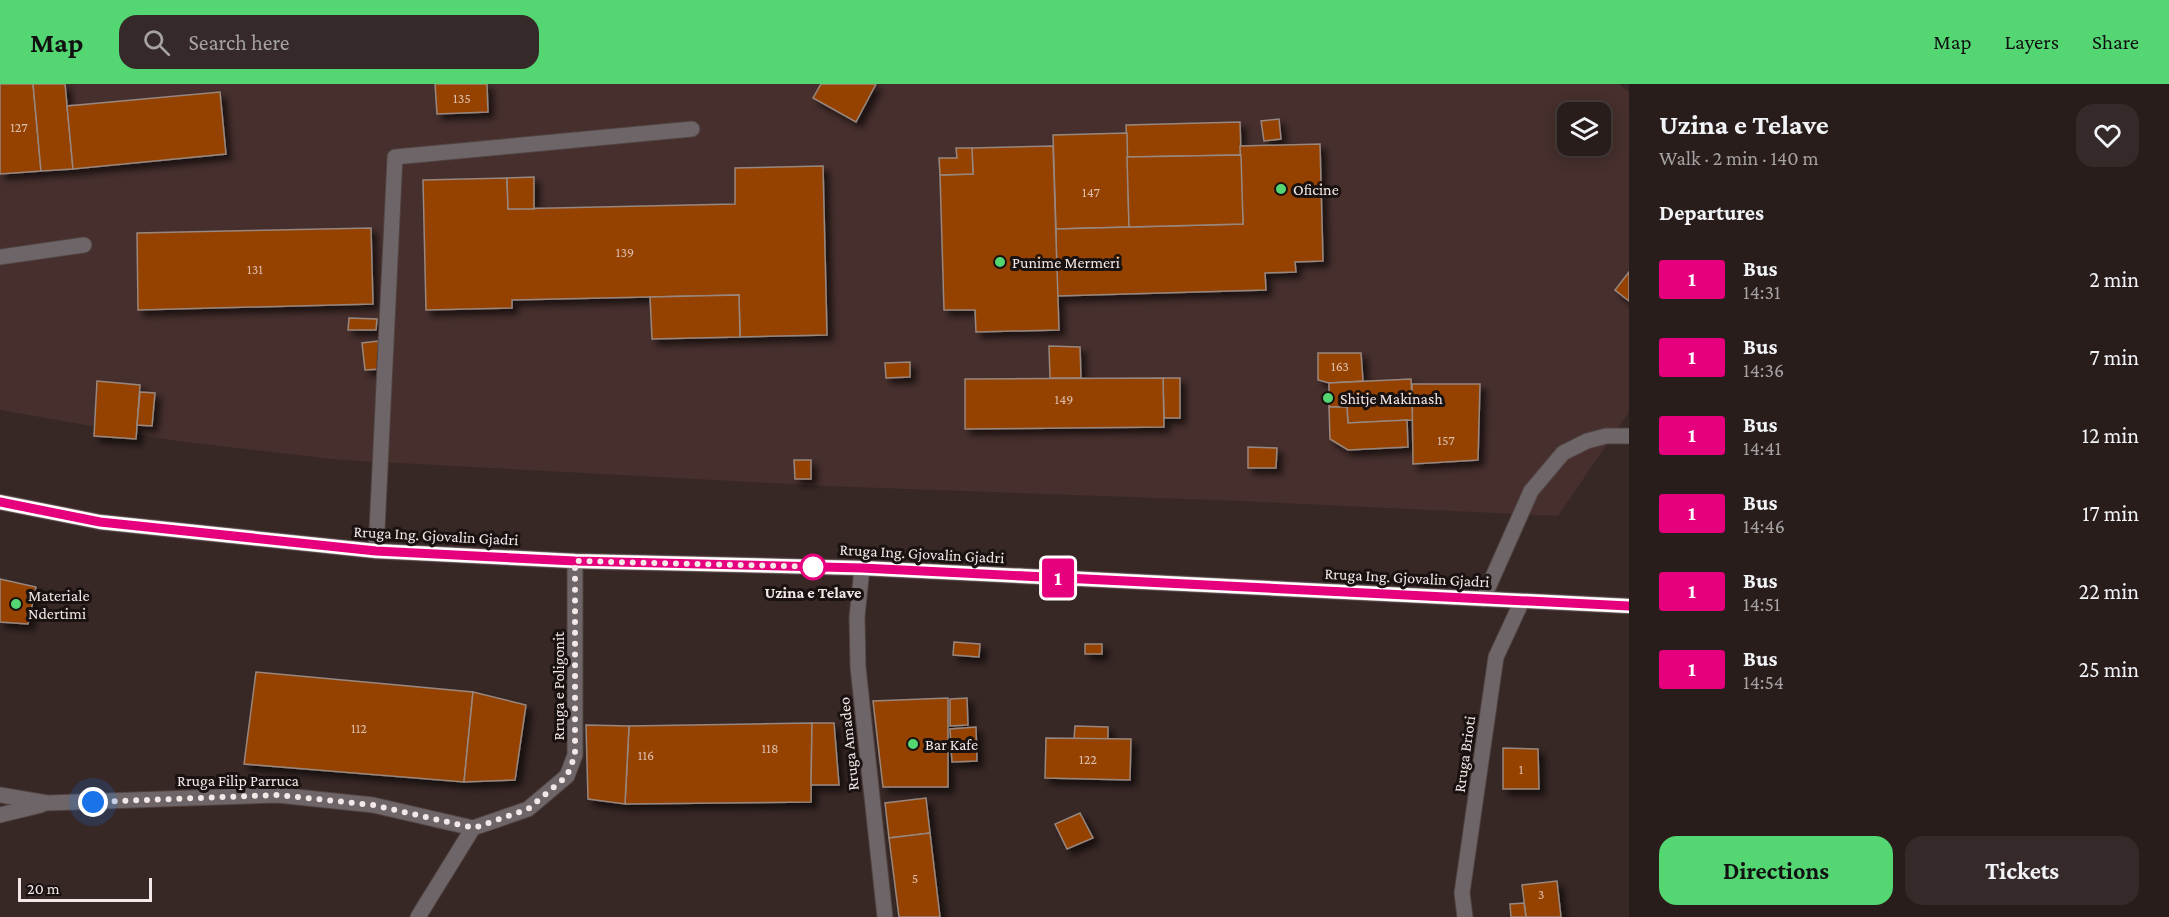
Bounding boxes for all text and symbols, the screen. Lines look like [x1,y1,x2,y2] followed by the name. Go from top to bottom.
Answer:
[119,15,539,69] search box
[140,26,173,59] icon: search
[30,27,83,58] text: Map
[188,30,289,55] text: Search here
[1933,30,1972,54] text: Map
[2005,30,2059,54] text: Layers
[2092,30,2139,54] text: Share
[453,90,471,106] house number: 135
[1557,102,1611,156] map controls
[1557,102,1611,156] button: layers
[2076,104,2139,167] button: heart
[1659,109,1829,140] text: Uzina e Telave
[10,119,28,135] house number: 127
[1659,147,1818,169] text: Walk · 2 min · 140 m
[1293,181,1339,198] place label: Oficine
[1274,182,1288,196] marker: Oficine
[1082,184,1100,200] house number: 147
[1659,200,1764,225] text: Departures
[616,244,634,260] house number: 139
[1012,254,1120,271] place label: Punime Mermeri
[993,255,1007,269] marker: Punime Mermeri
[1743,256,1777,281] text: Bus
[247,261,263,277] house number: 131
[1688,267,1696,291] text: 1
[2089,267,2139,292] text: 2 min
[1743,281,1781,303] text: 14:31
[1743,334,1777,359] text: Bus
[1688,345,1696,369] text: 1
[2089,345,2139,370] text: 7 min
[1331,358,1349,374] house number: 163
[1743,359,1784,381] text: 14:36
[1340,390,1443,408] place label: Shitje Makinash
[1055,391,1073,407] house number: 149
[1321,391,1335,405] marker: Shitje Makinash
[1743,412,1777,437] text: Bus
[1688,423,1696,447] text: 1
[2082,423,2139,448] text: 12 min
[1437,432,1455,448] house number: 157
[1743,437,1781,459] text: 14:41
[1743,490,1777,515] text: Bus
[1688,501,1696,525] text: 1
[2082,501,2139,526] text: 17 min
[1743,515,1785,537] text: 14:46
[353,523,519,549] street label: Rruga Ing. Gjovalin Gjadri
[839,541,1005,567] street label: Rruga Ing. Gjovalin Gjadri
[800,554,826,580] marker: Uzina e Telave
[1038,558,1078,598] line badge: 1
[1324,565,1490,591] street label: Rruga Ing. Gjovalin Gjadri
[1054,566,1062,590] text: 1
[1743,568,1777,593] text: Bus
[1688,579,1696,603] text: 1
[2079,579,2139,604] text: 22 min
[764,584,862,601] place label: Uzina e Telave
[28,587,89,622] place label: Materiale Ndertimi
[1743,593,1780,615] text: 14:51
[9,597,23,611] marker: Materiale Ndertimi
[550,631,568,740] street label: Rruga e Poligonit
[1743,646,1777,671] text: Bus
[1688,657,1696,681] text: 1
[2079,657,2139,682] text: 25 min
[1743,671,1784,693] text: 14:54
[835,696,863,792] street label: Rruga Amadeo
[1451,715,1479,794] street label: Rruga Brioti
[351,720,367,736] house number: 112
[925,736,978,753] place label: Bar Kafe
[906,737,920,751] marker: Bar Kafe
[762,740,778,756] house number: 118
[638,747,654,763] house number: 116
[1079,751,1097,767] house number: 122
[1519,761,1524,777] house number: 1
[177,772,300,790] street label: Rruga Filip Parruca
[78,787,108,817] your location
[1659,836,1893,905] button: Directions
[1905,836,2139,905] button: Tickets
[912,870,918,886] house number: 5
[18,875,152,902] scale bar
[27,880,60,897] text: 20 m
[1538,886,1544,902] house number: 3

